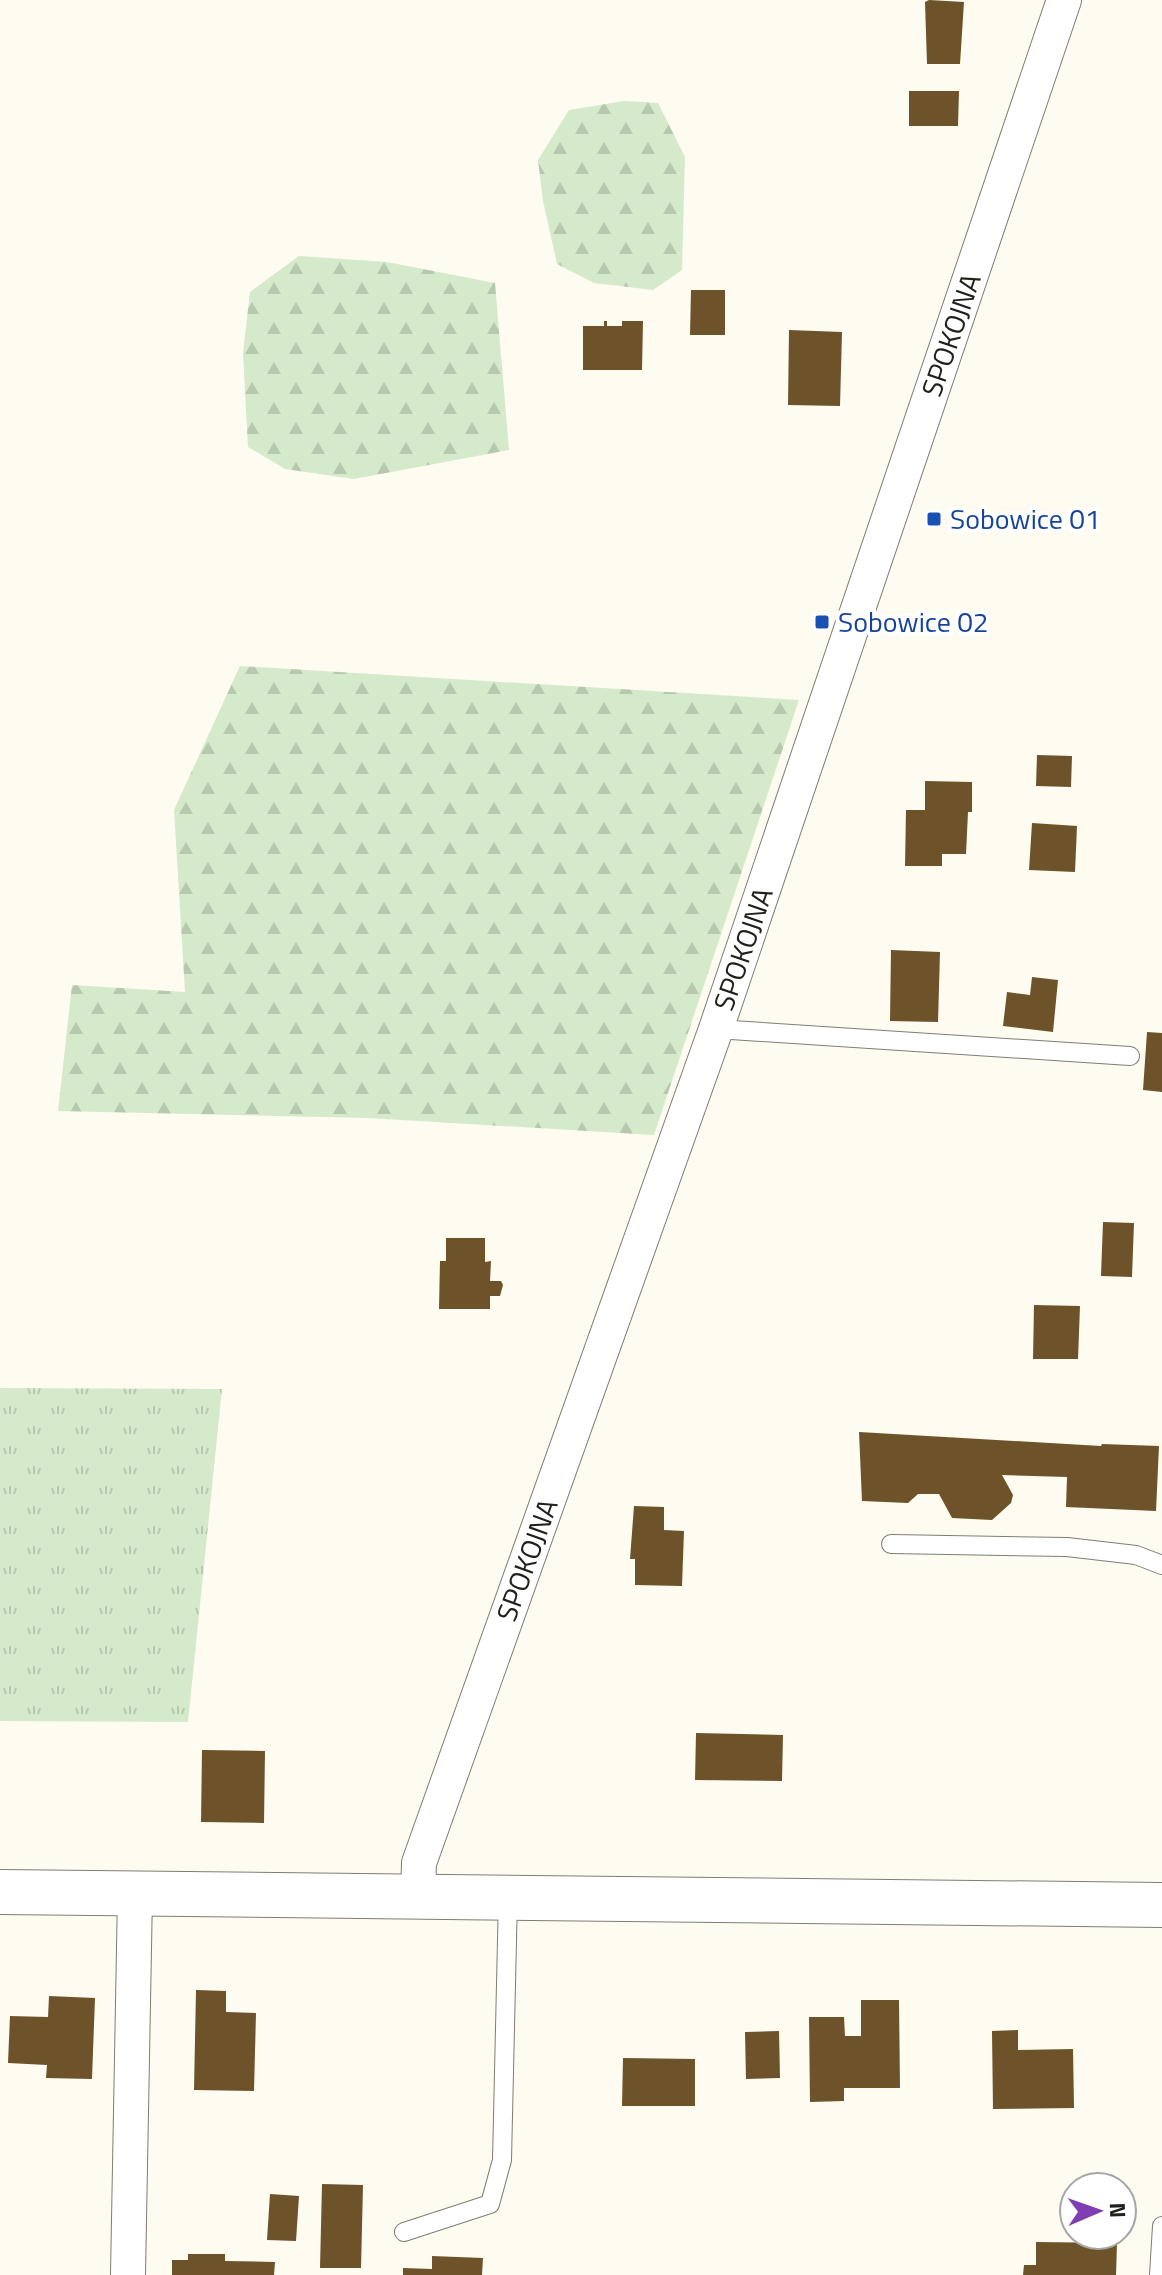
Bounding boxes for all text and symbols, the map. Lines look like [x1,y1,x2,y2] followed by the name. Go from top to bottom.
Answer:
[909,267,992,402] street label: SPOKOJNA
[950,497,1101,540] place label: Sobowice 01
[925,510,943,528] marker: Sobowice 01
[838,600,989,643] place label: Sobowice 02
[813,613,831,631] marker: Sobowice 02
[701,881,784,1016] street label: SPOKOJNA
[485,1492,569,1627] street label: SPOKOJNA
[1058,2171,1138,2251] north arrow
[1101,2202,1135,2219] text: N

